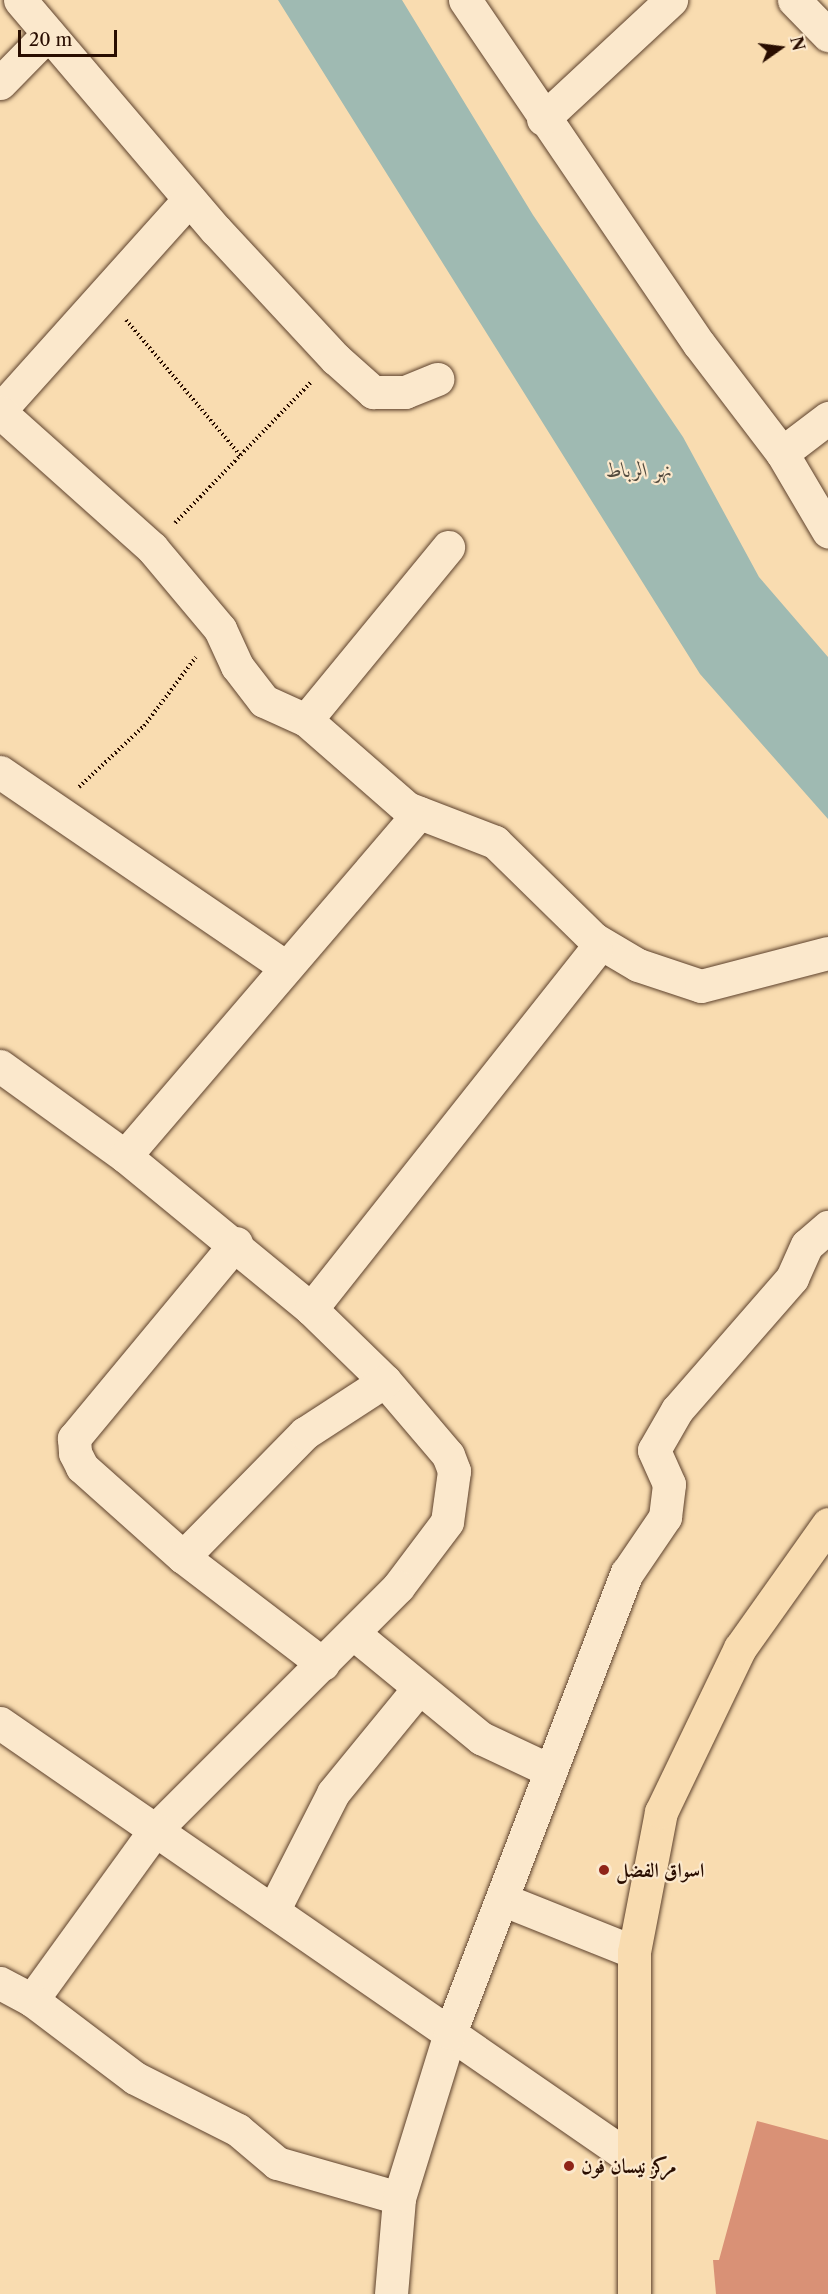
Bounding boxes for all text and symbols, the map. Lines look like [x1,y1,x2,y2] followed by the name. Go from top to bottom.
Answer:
[21,18,120,56] scale bar
[750,18,810,78] north arrow
[29,29,72,51] text: 20 m
[786,34,809,53] text: N
[606,457,672,483] water label: نهر الرباط
[616,1858,704,1882] place label: اسواق الفضل
[597,1863,611,1877] marker: اسواق الفضل
[581,2154,676,2178] place label: مركز نيسان فون
[562,2159,576,2173] marker: مركز نيسان فون

